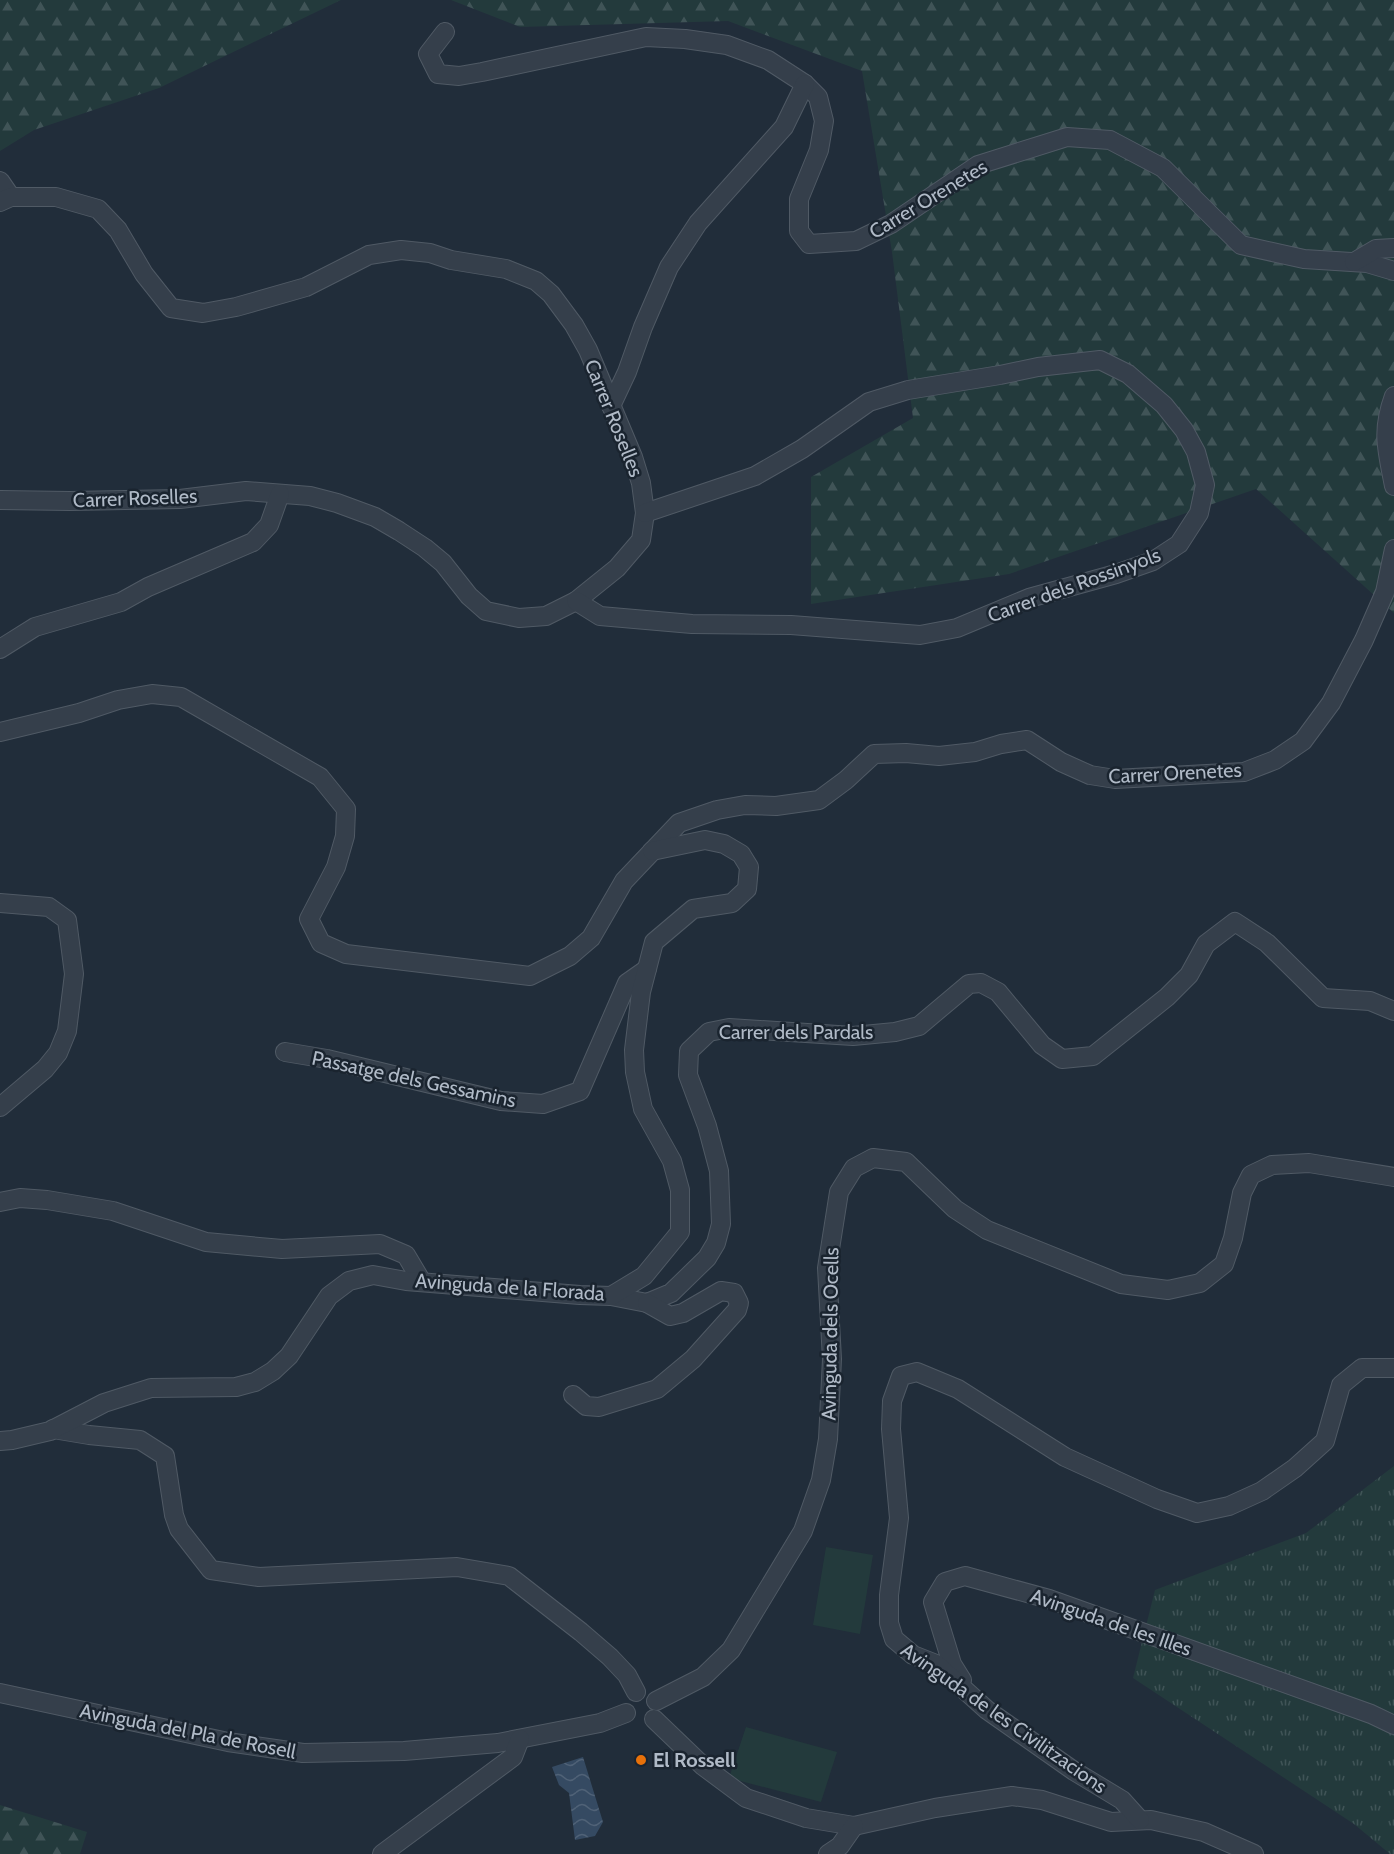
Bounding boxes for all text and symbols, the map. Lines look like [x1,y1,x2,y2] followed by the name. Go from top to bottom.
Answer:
[865,154,991,244] street label: Carrer Orenetes
[580,356,648,480] street label: Carrer Roselles
[72,484,198,512] street label: Carrer Roselles
[984,543,1164,627] street label: Carrer dels Rossinyols
[1108,758,1242,788] street label: Carrer Orenetes
[719,1020,873,1044] street label: Carrer dels Pardals
[310,1046,518,1112] street label: Passatge dels Gessamins
[816,1247,844,1421] street label: Avinguda dels Ocells
[415,1268,606,1306] street label: Avinguda de la Florada
[1027,1583,1195,1661] street label: Avinguda de les Illes
[896,1638,1112,1798] street label: Avinguda de les Civilitzacions
[78,1698,298,1764] street label: Avinguda del Pla de Rosell
[653,1748,735,1772] place label: El Rossell
[634,1753,648,1767] marker: El Rossell

